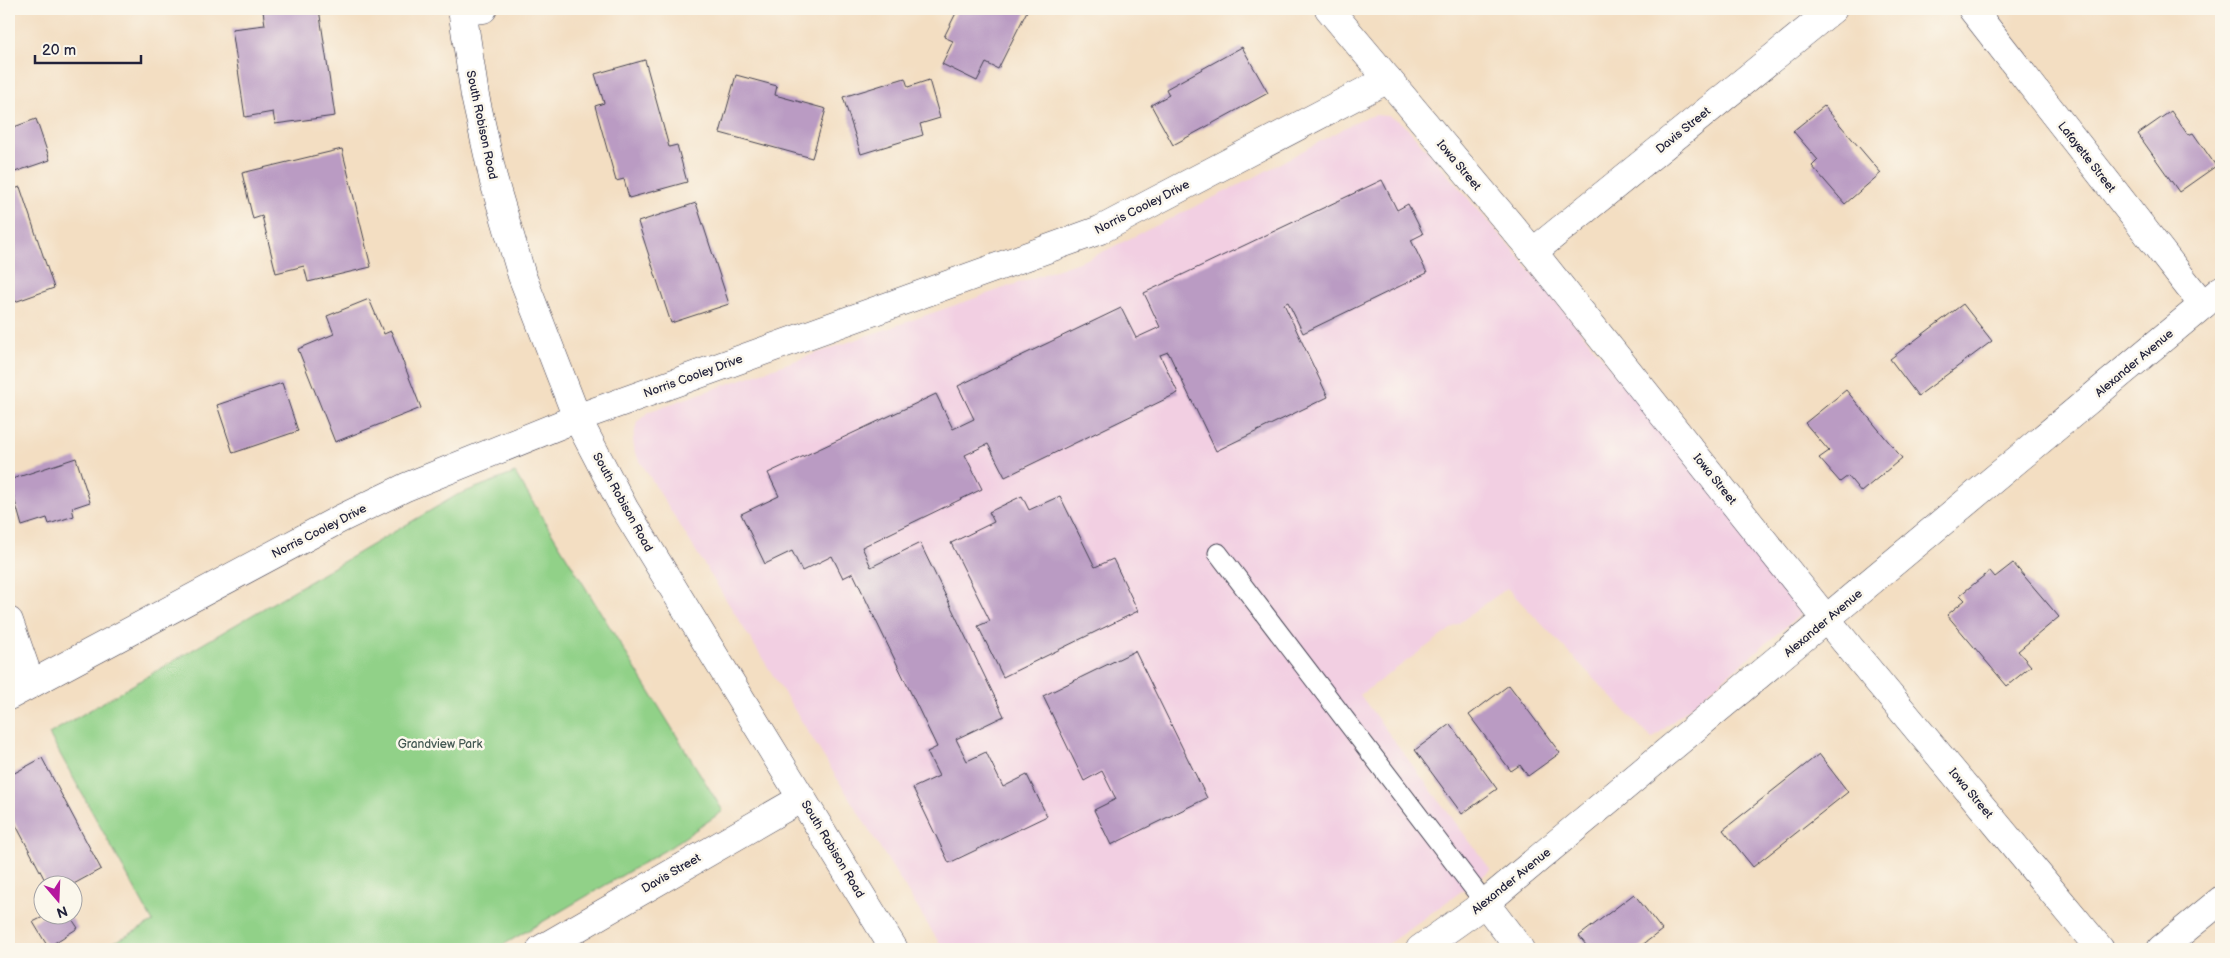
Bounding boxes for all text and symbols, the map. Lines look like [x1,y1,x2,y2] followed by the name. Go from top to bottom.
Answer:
[35,32,141,64] scale bar
[42,41,76,60] text: 20 m
[463,69,500,181] street label: South Robison Road
[1653,104,1714,157] street label: Davis Street
[2054,119,2119,196] street label: Lafayette Street
[1433,137,1484,194] street label: Iowa Street
[1092,177,1192,238] street label: Norris Cooley Drive
[2092,326,2176,400] street label: Alexander Avenue
[642,352,745,401] street label: Norris Cooley Drive
[589,450,656,554] street label: South Robison Road
[1690,451,1740,508] street label: Iowa Street
[269,501,369,562] street label: Norris Cooley Drive
[1781,586,1865,660] street label: Alexander Avenue
[398,737,482,752] park label: Grandview Park
[1945,765,1996,822] street label: Iowa Street
[798,798,868,901] street label: South Robison Road
[1469,845,1554,918] street label: Alexander Avenue
[639,850,704,896] street label: Davis Street
[32,876,82,926] north arrow
[54,902,70,922] text: N

